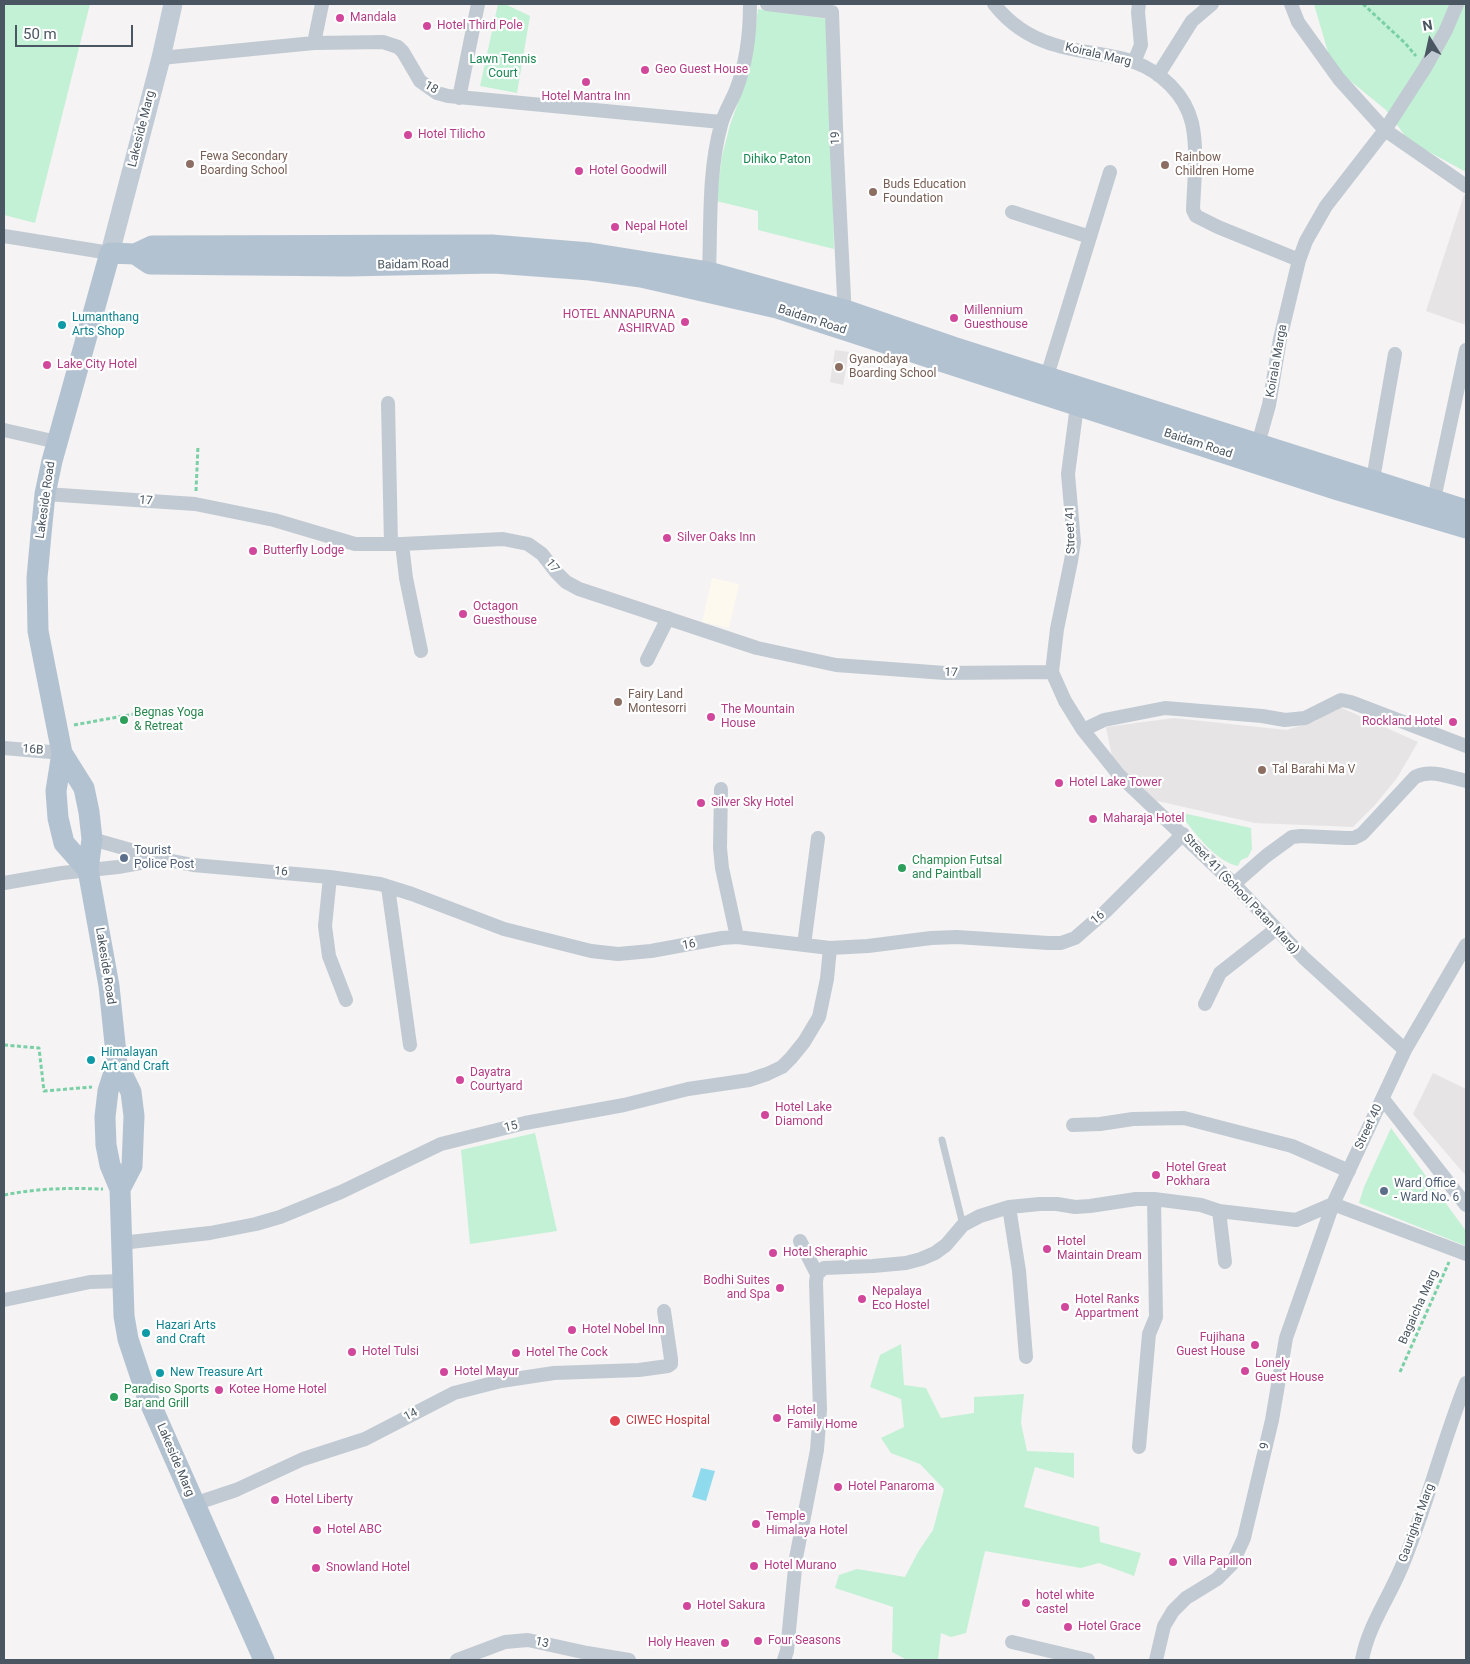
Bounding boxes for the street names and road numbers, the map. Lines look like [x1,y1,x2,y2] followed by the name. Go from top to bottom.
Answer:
[1063,40,1133,70] street label: Koirala Marg
[422,78,440,98] street label: 18
[126,89,158,169] street label: Lakeside Marg
[829,131,843,145] street label: 19
[377,257,449,273] street label: Baidam Road
[776,302,848,338] street label: Baidam Road
[1263,323,1291,399] street label: Koirala Marga
[1162,426,1234,462] street label: Baidam Road
[33,460,59,540] street label: Lakeside Road
[139,493,153,509] street label: 17
[1063,506,1079,554] street label: Street 41
[542,556,562,576] street label: 17
[944,666,958,680] street label: 17
[22,742,44,758] street label: 16B
[1180,831,1302,957] street label: Street 41 (School Patan Marg)
[274,864,288,880] street label: 16
[1088,908,1108,928] street label: 16
[92,926,118,1006] street label: Lakeside Road
[681,937,697,953] street label: 16
[1352,1102,1386,1152] street label: Street 40
[503,1118,519,1136] street label: 15
[1396,1267,1442,1347] street label: Bagaicha Marg
[402,1406,420,1424] street label: 14
[153,1421,197,1499] street label: Lakeside Marg
[1257,1441,1273,1451] street label: 9
[1396,1482,1438,1564] street label: Gaurighat Marg
[534,1634,550,1652] street label: 13

